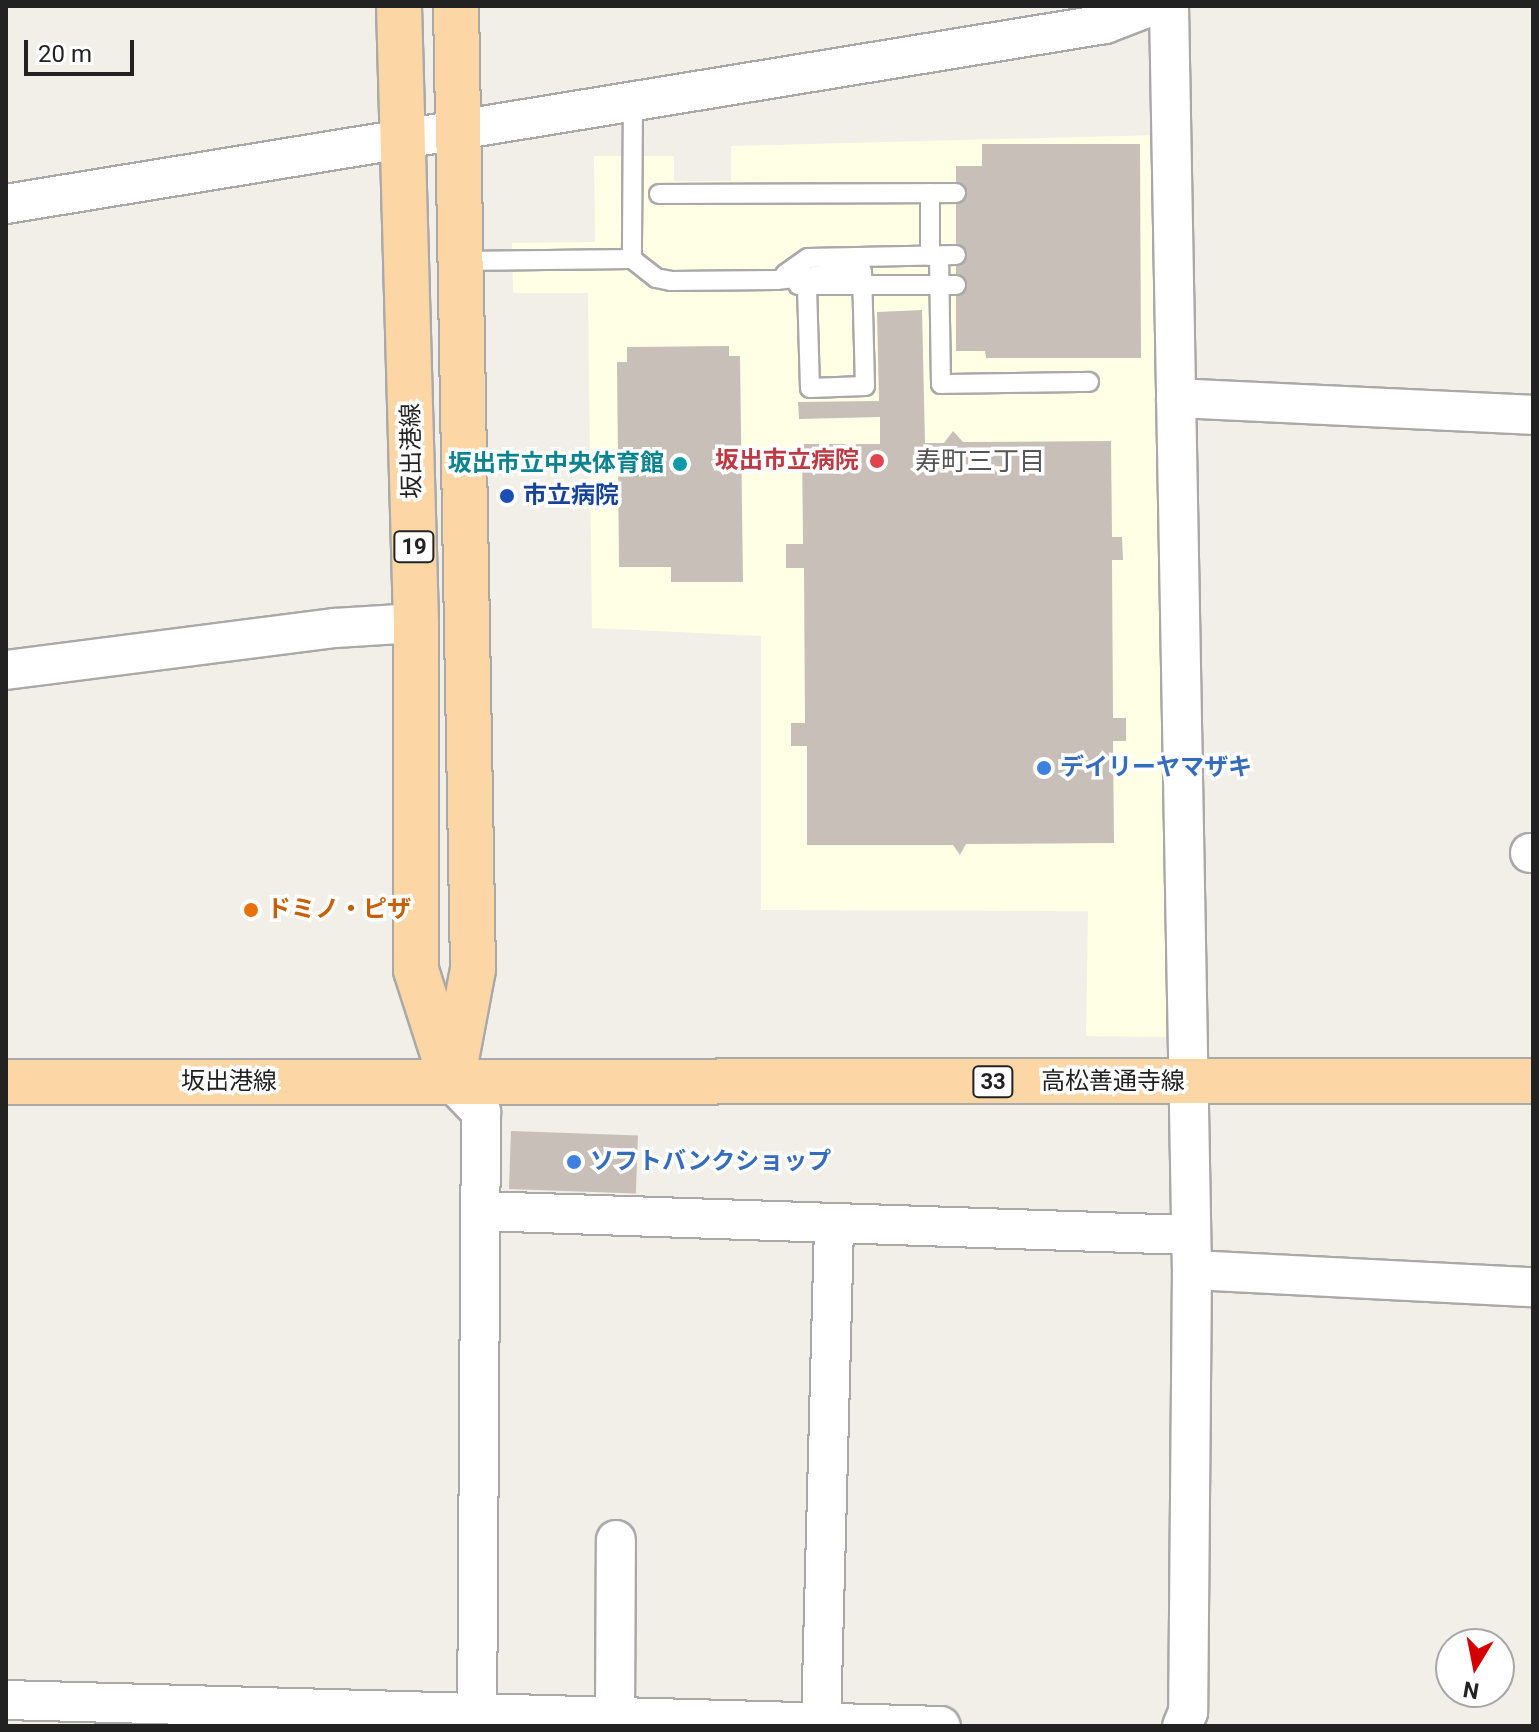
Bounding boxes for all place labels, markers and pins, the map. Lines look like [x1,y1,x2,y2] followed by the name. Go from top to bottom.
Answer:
[715,447,859,475] place label: 坂出市立病院
[448,450,664,478] place label: 坂出市立中央体育館
[866,450,888,472] marker: 坂出市立病院
[671,455,689,473] marker: 坂出市立中央体育館
[523,482,619,510] place label: 市立病院
[498,487,516,505] marker: 市立病院
[1060,754,1252,782] place label: デイリーヤマザキ
[1035,759,1053,777] marker: デイリーヤマザキ
[267,896,411,924] place label: ドミノ・ピザ
[242,901,260,919] marker: ドミノ・ピザ
[590,1148,830,1176] place label: ソフトバンクショップ
[565,1153,583,1171] marker: ソフトバンクショップ

